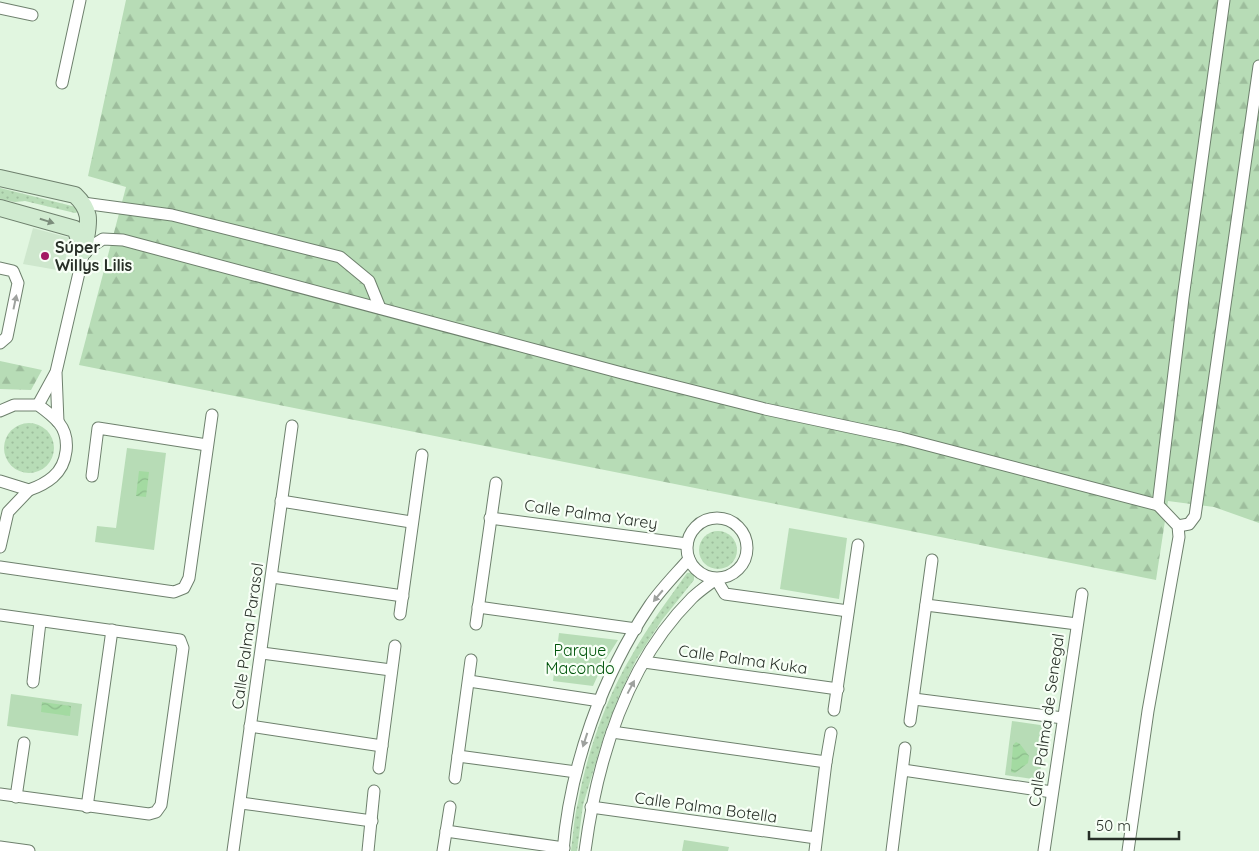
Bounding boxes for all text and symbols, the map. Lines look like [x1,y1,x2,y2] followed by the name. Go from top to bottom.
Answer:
[40,217,55,225] one-way arrow
[55,237,133,275] place label: Súper Willys Lilis
[39,250,51,262] marker: Súper Willys Lilis
[11,293,19,309] one-way arrow
[523,495,659,533] street label: Calle Palma Yarey
[227,561,267,711] street label: Calle Palma Parasol
[652,589,663,602] one-way arrow
[1024,632,1068,808] street label: Calle Palma de Senegal
[545,640,615,678] park label: Parque Macondo
[677,640,809,678] street label: Calle Palma Kuka
[626,680,635,694] one-way arrow
[581,733,589,748] one-way arrow
[633,787,779,827] street label: Calle Palma Botella
[1089,808,1179,840] scale bar
[1096,816,1131,835] text: 50 m

